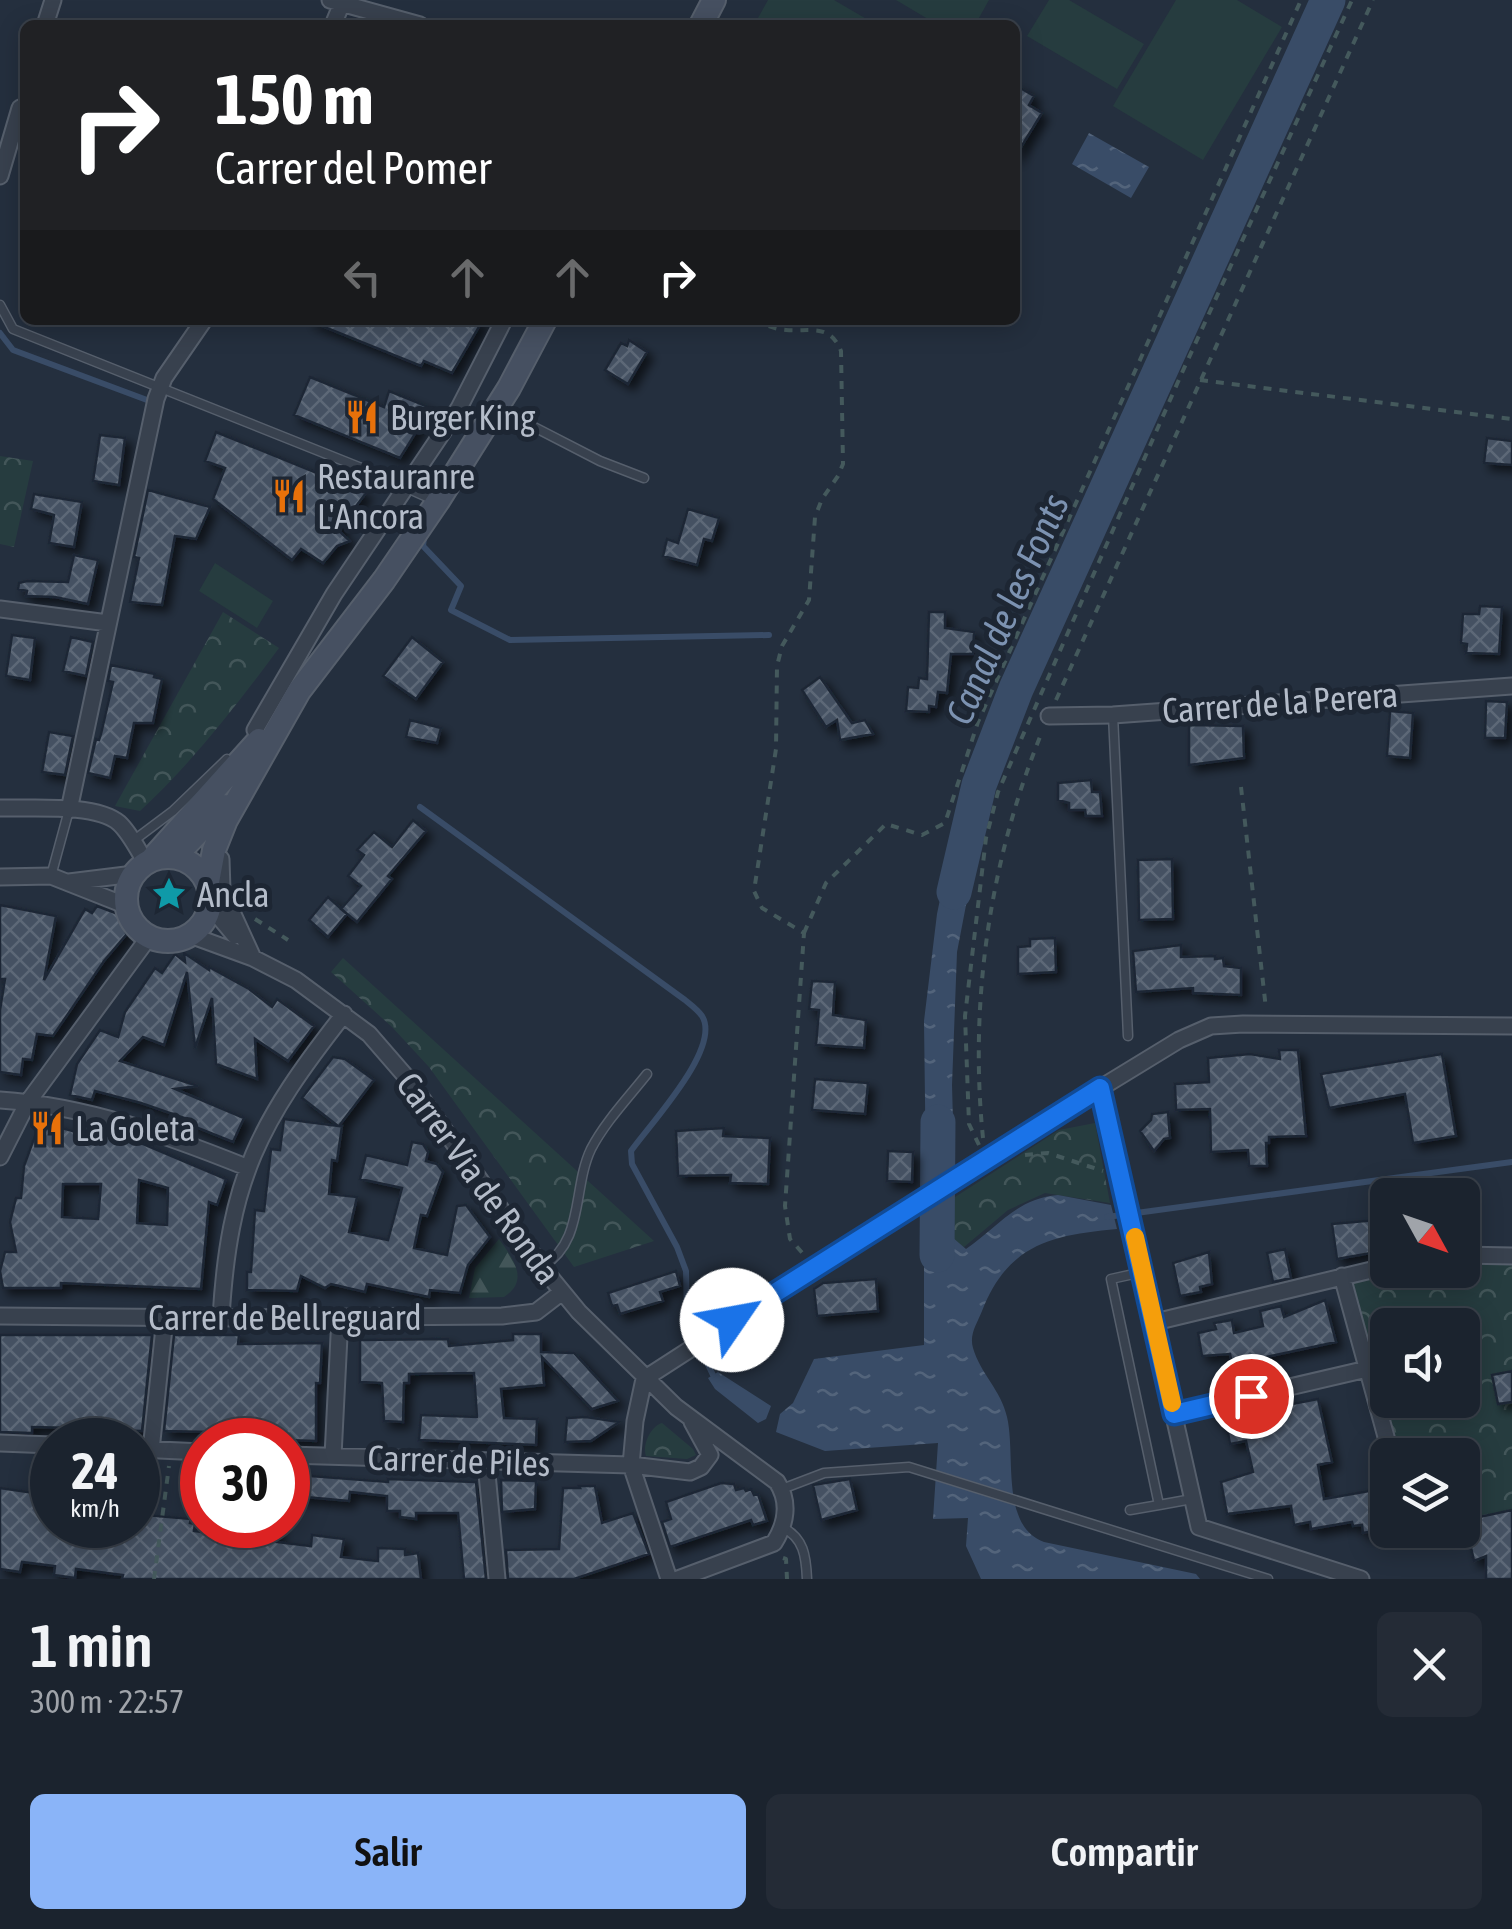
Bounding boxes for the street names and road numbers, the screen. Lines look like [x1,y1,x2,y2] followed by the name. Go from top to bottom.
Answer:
[1161,674,1399,730] street label: Carrer de la Perera
[389,1065,569,1291] street label: Carrer Via de Ronda
[148,1297,422,1337] street label: Carrer de Bellreguard
[367,1437,551,1483] street label: Carrer de Piles

